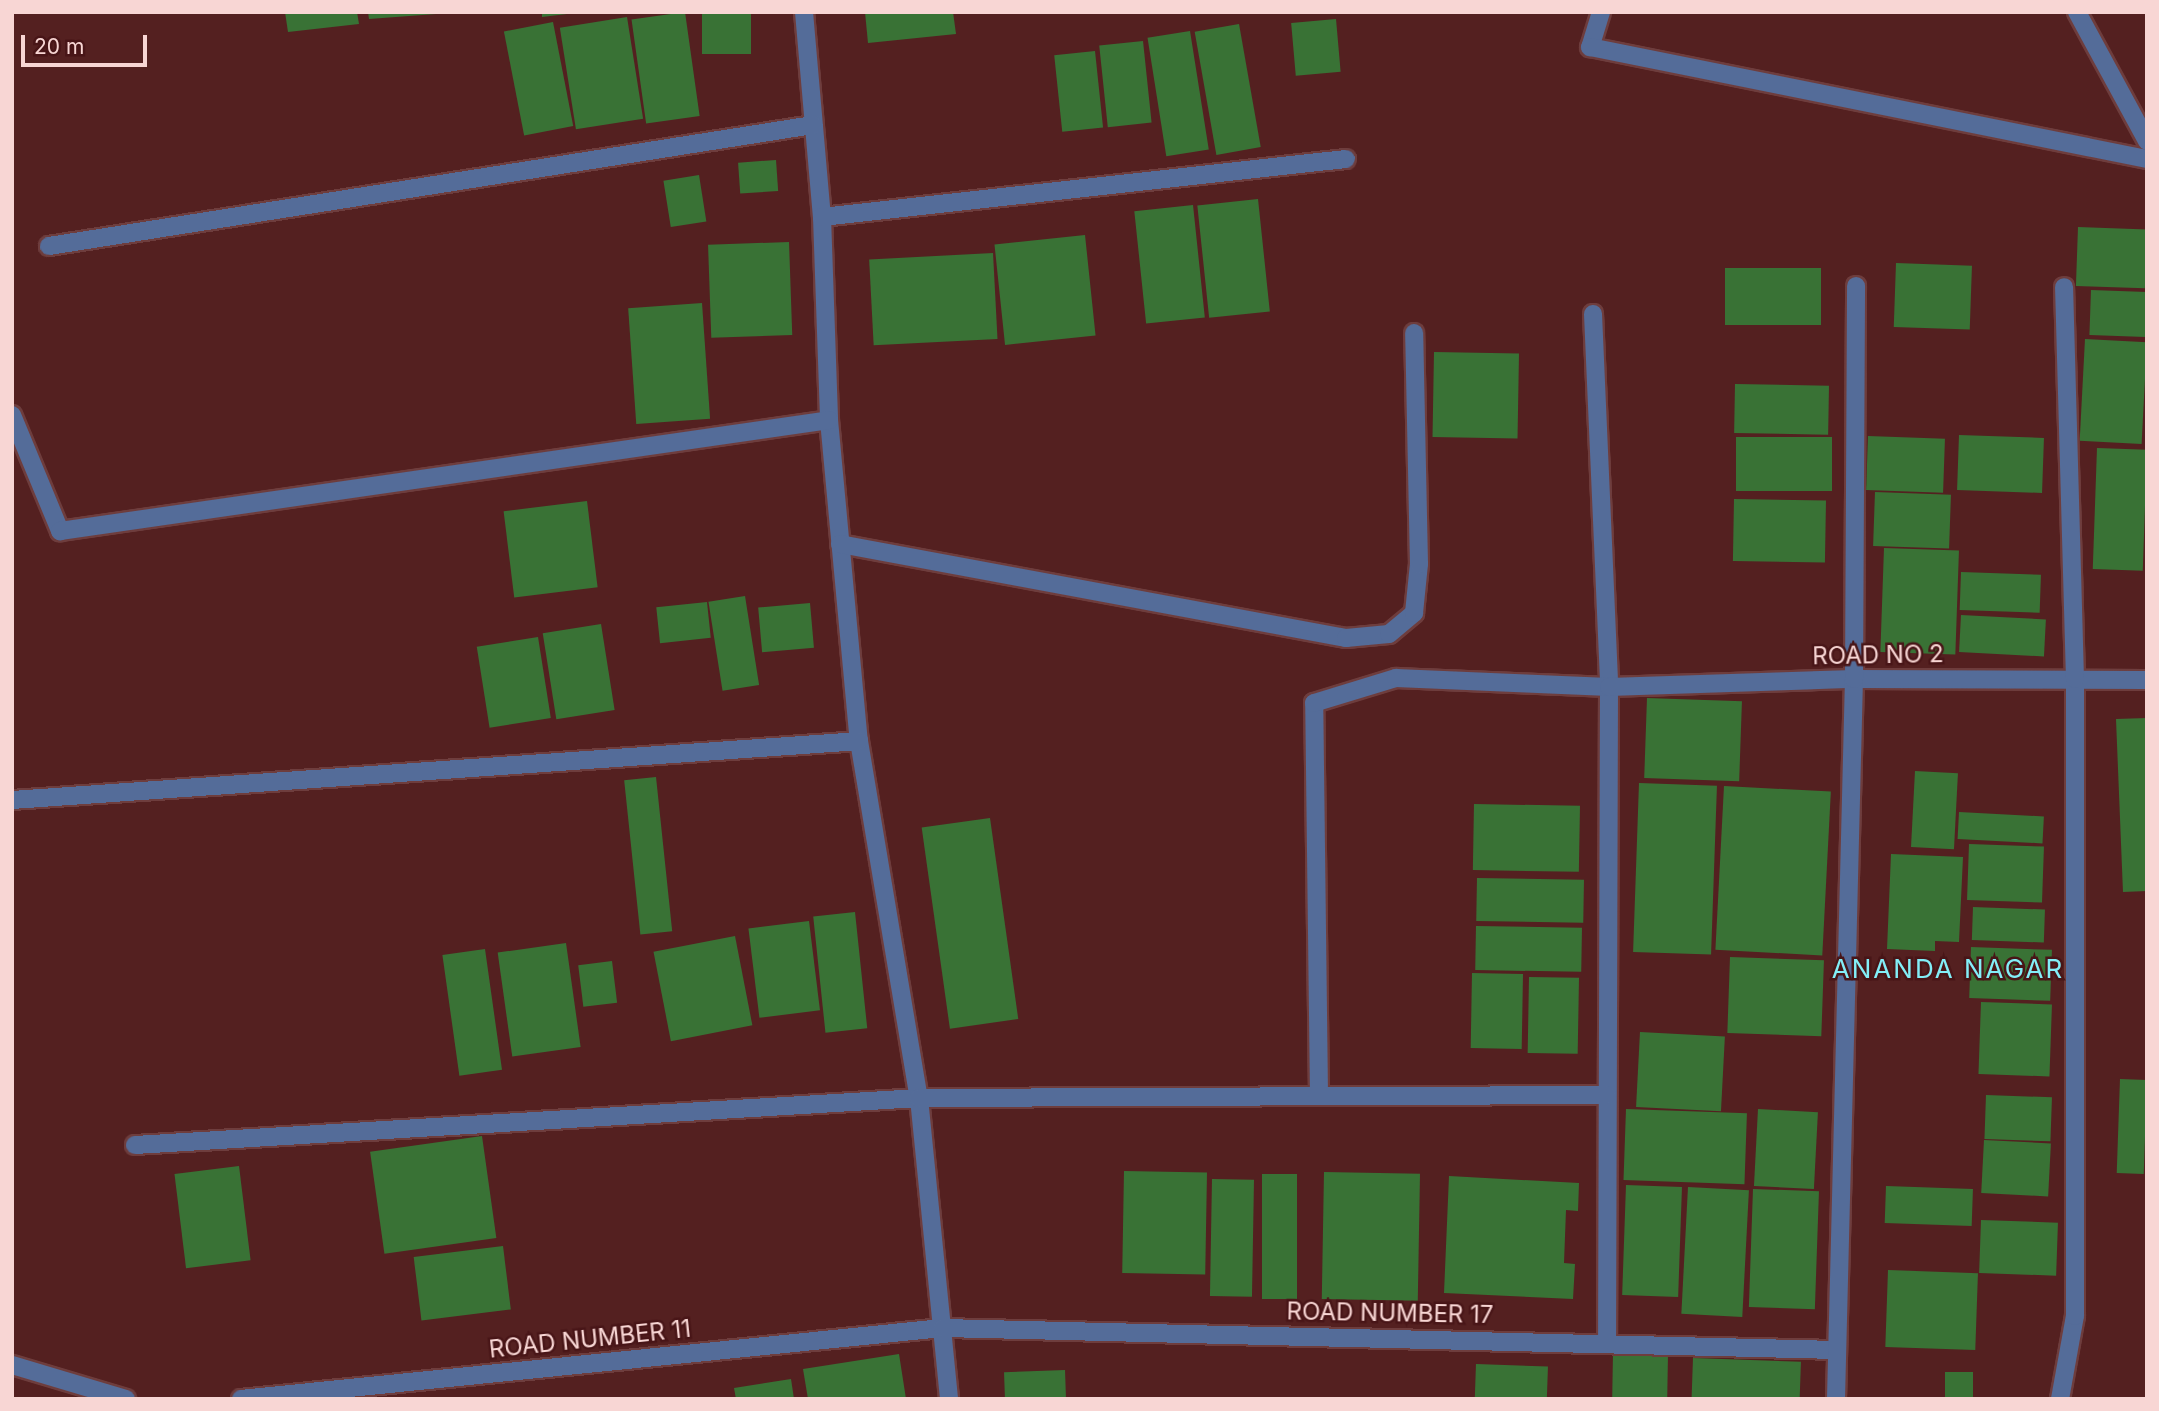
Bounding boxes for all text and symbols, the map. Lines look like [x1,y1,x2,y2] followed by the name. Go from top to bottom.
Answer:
[24,21,150,65] scale bar
[34,34,84,59] text: 20 m
[1812,639,1944,671] street label: ROAD NO 2
[1833,953,2063,985] district label: ANANDA NAGAR
[1286,1297,1494,1329] street label: ROAD NUMBER 17
[488,1314,692,1364] street label: ROAD NUMBER 11

